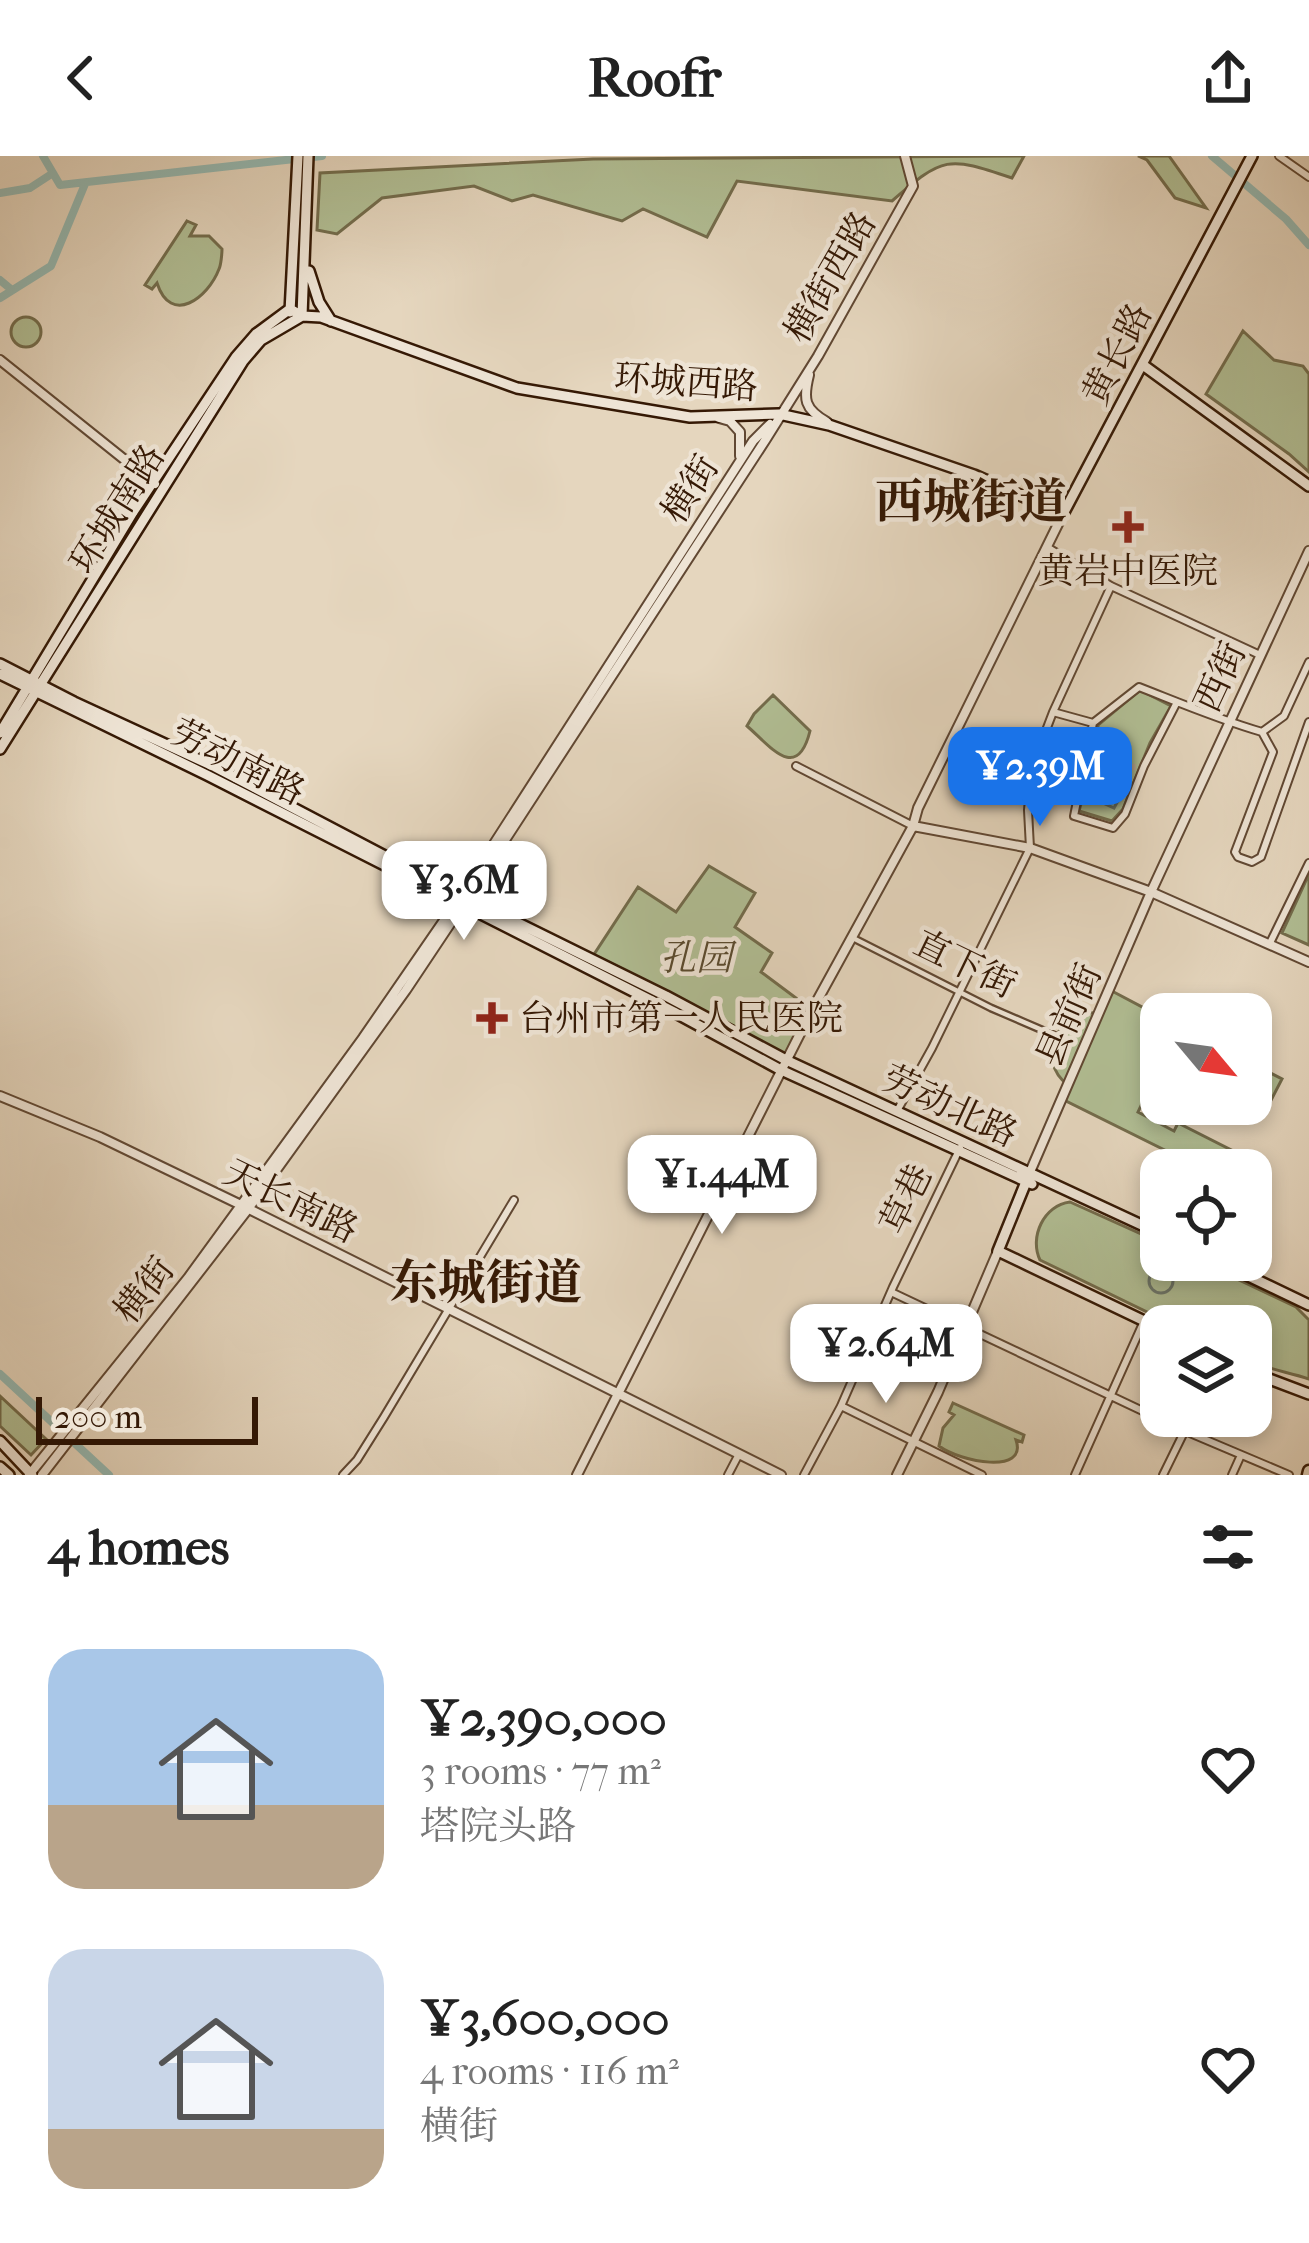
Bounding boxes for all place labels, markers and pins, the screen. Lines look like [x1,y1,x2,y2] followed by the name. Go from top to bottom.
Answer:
[1112,511,1144,543] marker: 黄岩中医院
[1038,550,1218,592] place label: 黄岩中医院
[942,727,1138,829] pin: ¥2.39M
[380,841,548,943] pin: ¥3.6M
[519,997,843,1039] place label: 台州市第一人民医院
[476,1002,508,1034] marker: 台州市第一人民医院
[624,1135,820,1237] pin: ¥1.44M
[788,1304,984,1406] pin: ¥2.64M

